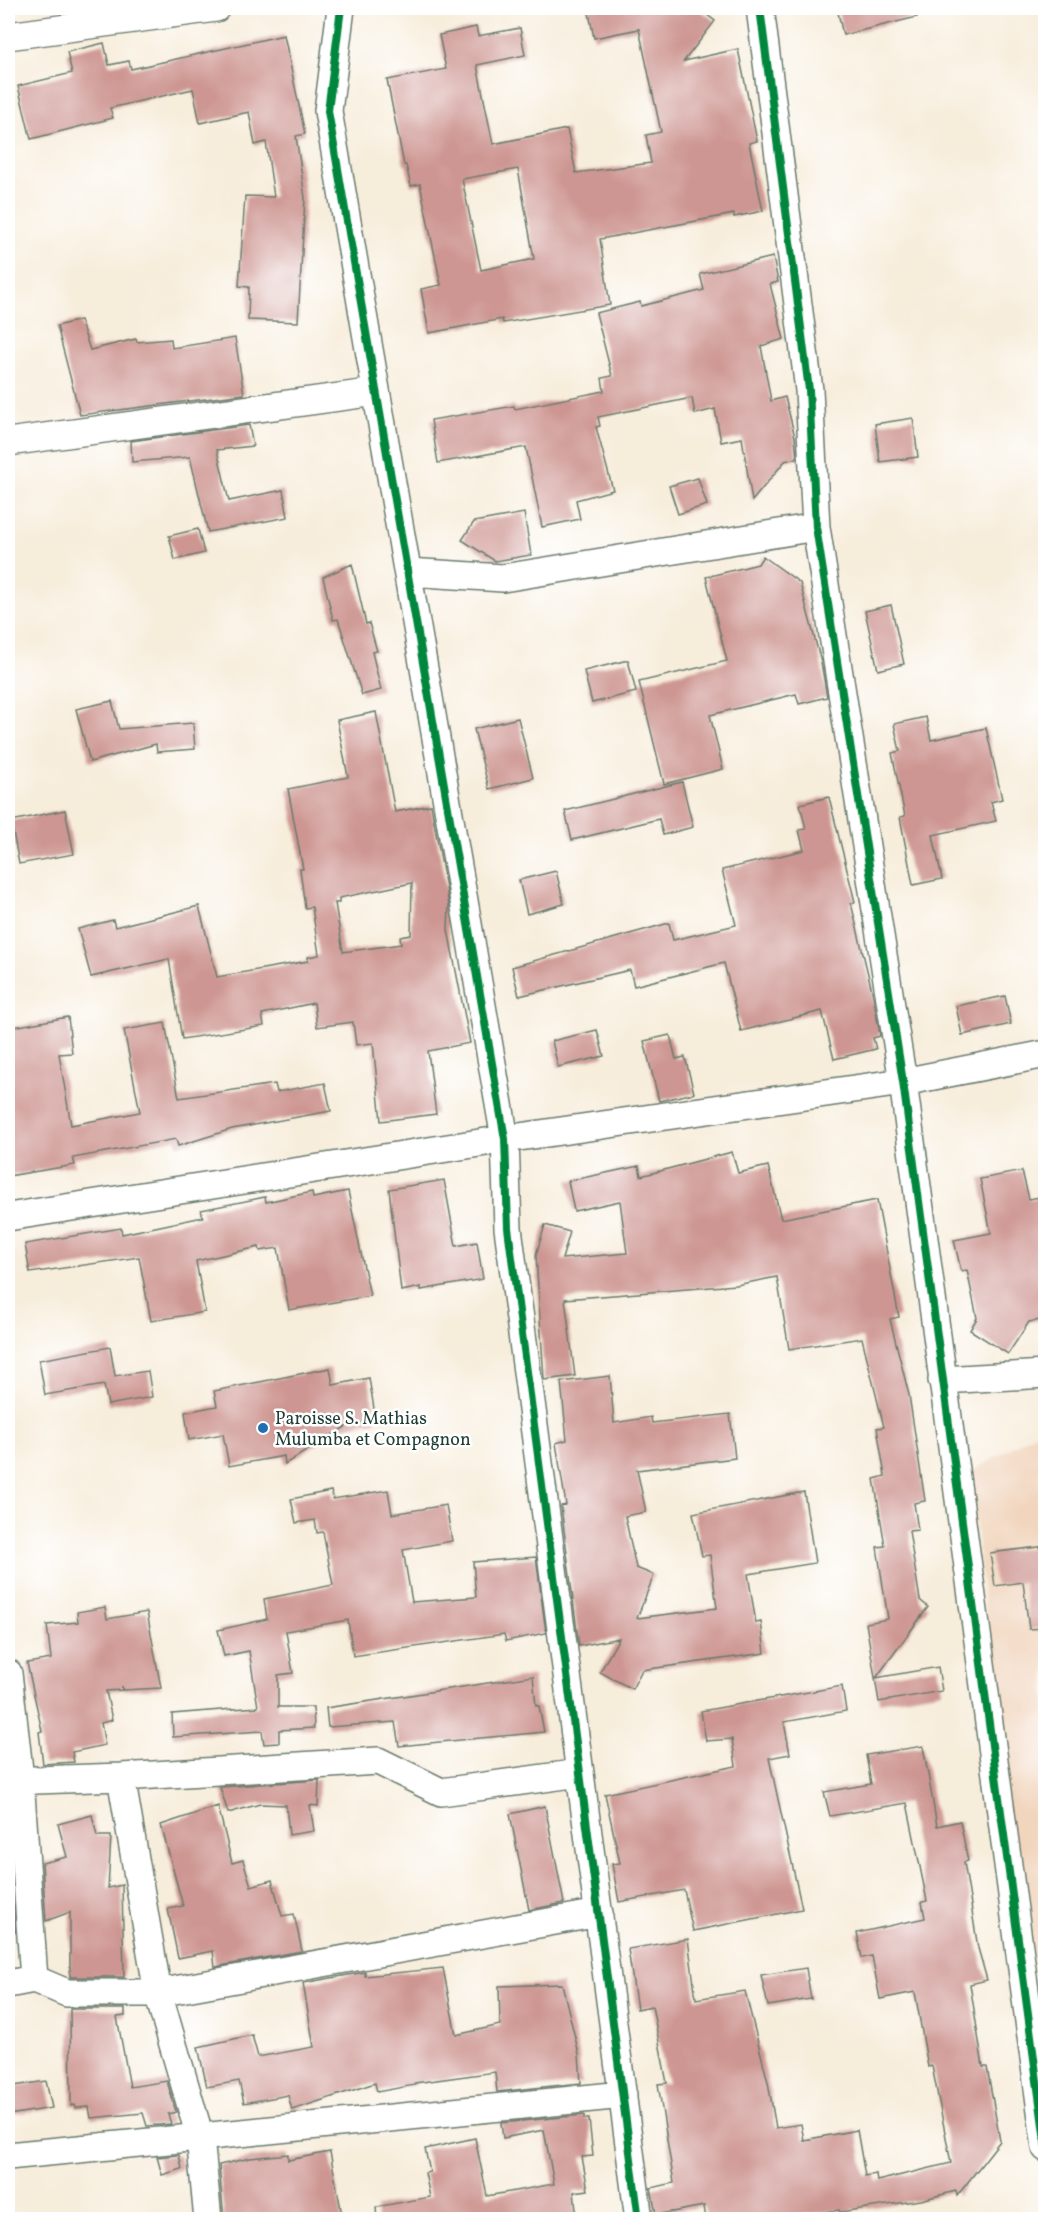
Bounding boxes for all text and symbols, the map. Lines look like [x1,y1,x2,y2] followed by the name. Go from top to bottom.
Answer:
[275,1407,471,1453] place label: Paroisse S. Mathias Mulumba et Compagnon
[256,1421,270,1435] marker: Paroisse S. Mathias Mulumba et Compagnon

